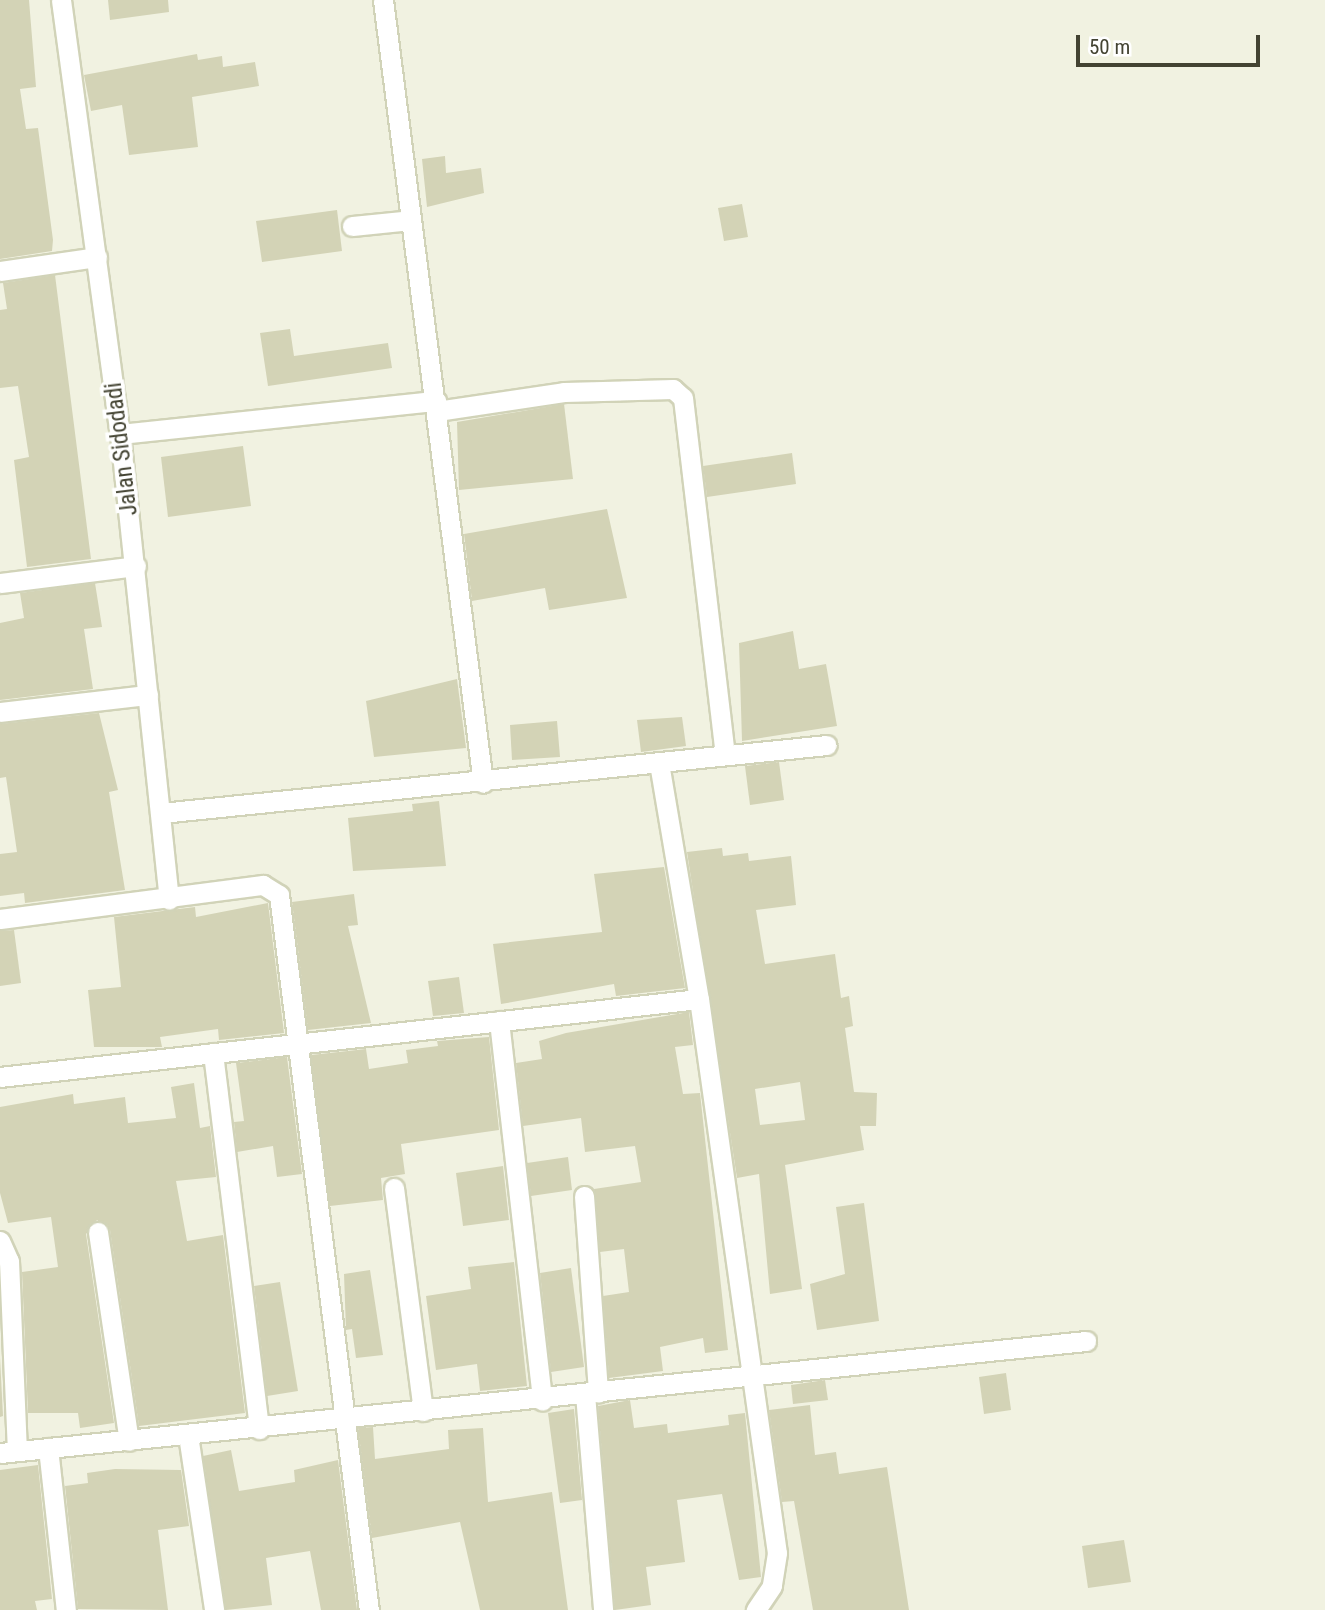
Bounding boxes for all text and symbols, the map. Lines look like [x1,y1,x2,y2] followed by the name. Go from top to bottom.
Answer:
[1080,21,1264,65] scale bar
[1089,35,1130,59] text: 50 m
[100,381,144,517] street label: Jalan Sidodadi

